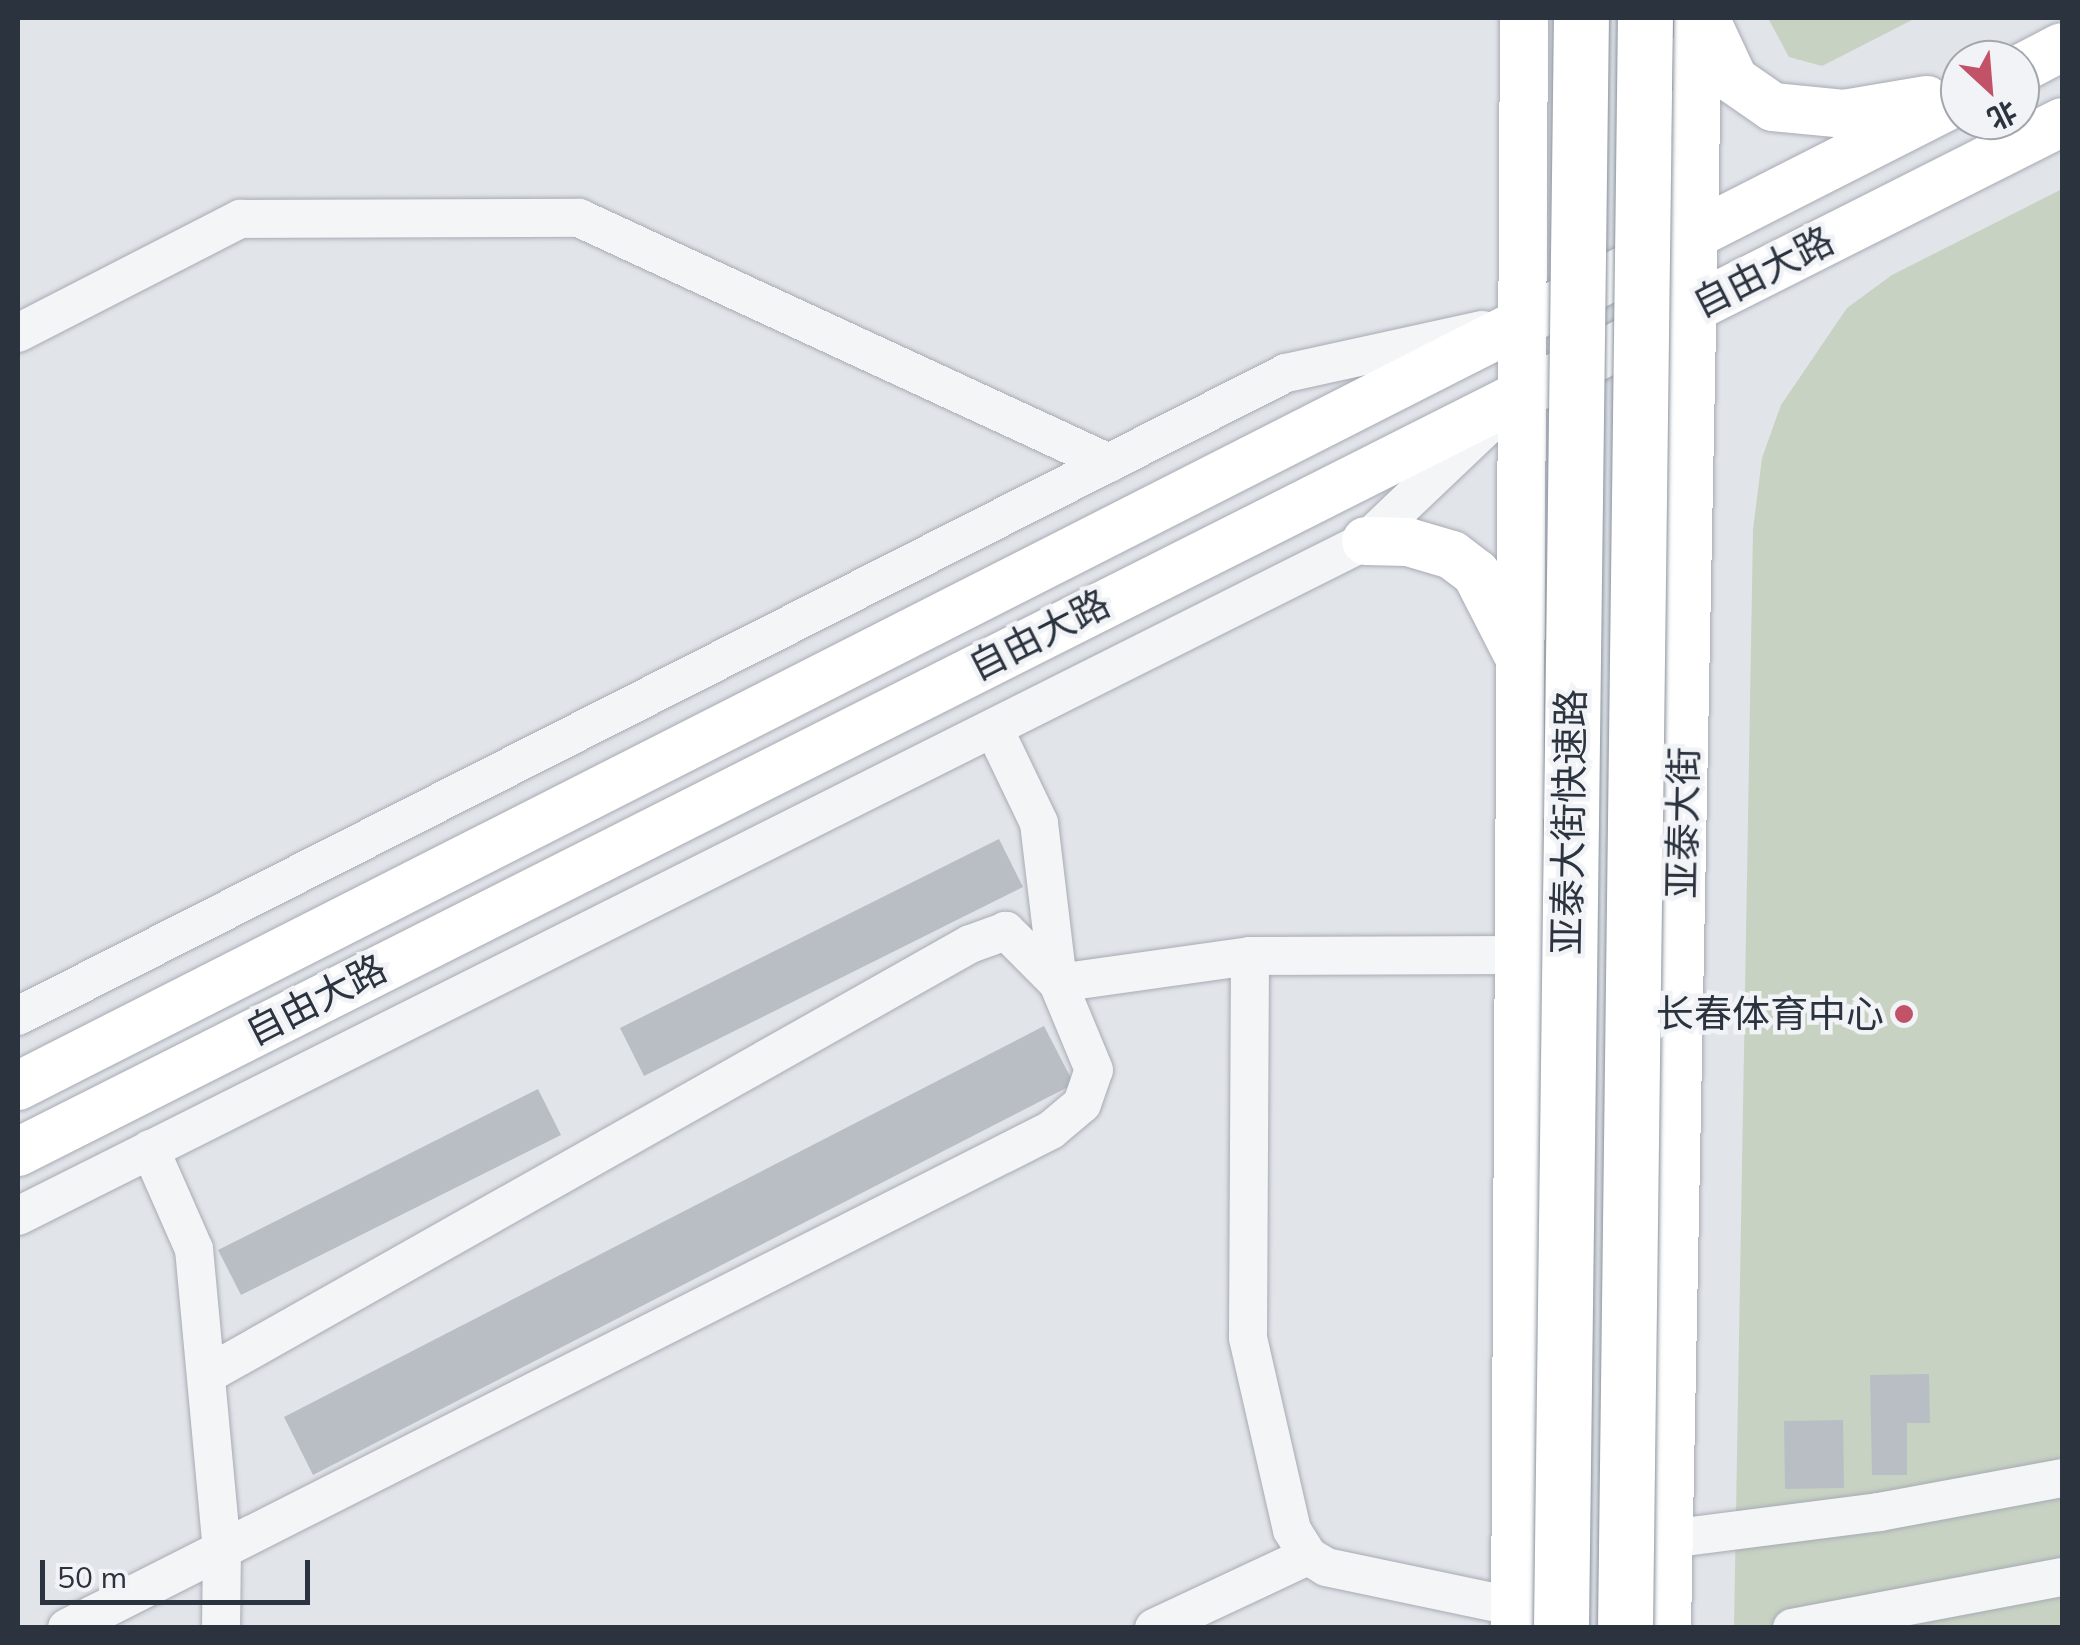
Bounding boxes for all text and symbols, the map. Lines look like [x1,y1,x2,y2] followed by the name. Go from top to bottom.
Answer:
[1940,40,2040,140] north arrow
[1982,94,2023,137] text: 北
[1685,217,1841,327] street label: 自由大路
[961,580,1117,690] street label: 自由大路
[1544,689,1594,955] street label: 亚泰大街快速路
[1659,747,1707,899] street label: 亚泰大街
[238,945,394,1055] street label: 自由大路
[1656,991,1884,1037] place label: 长春体育中心
[1893,1003,1915,1025] marker: 长春体育中心
[45,1540,315,1602] scale bar
[57,1558,127,1596] text: 50 m

